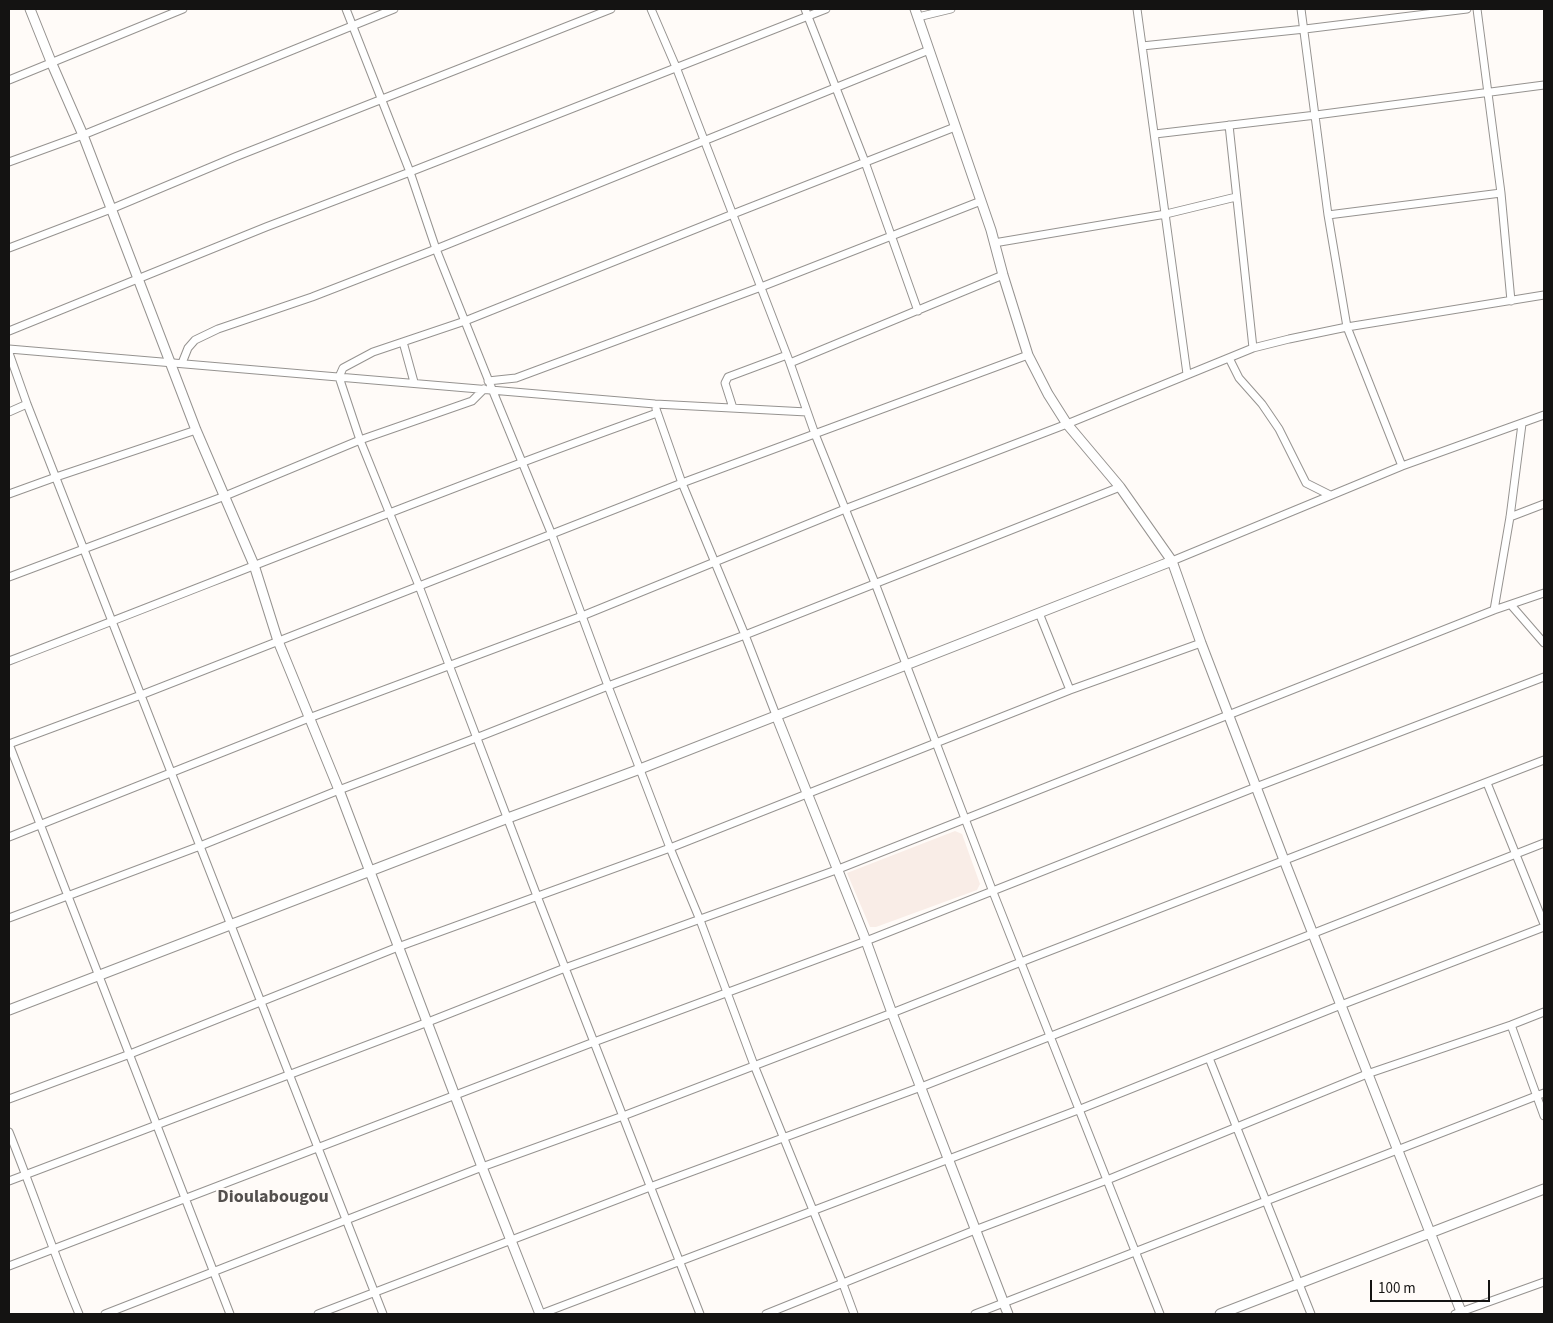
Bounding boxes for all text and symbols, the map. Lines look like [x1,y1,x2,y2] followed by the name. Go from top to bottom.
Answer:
[217,1187,329,1209] district label: Dioulabougou
[1373,1270,1493,1302] scale bar
[1378,1278,1416,1299] text: 100 m

